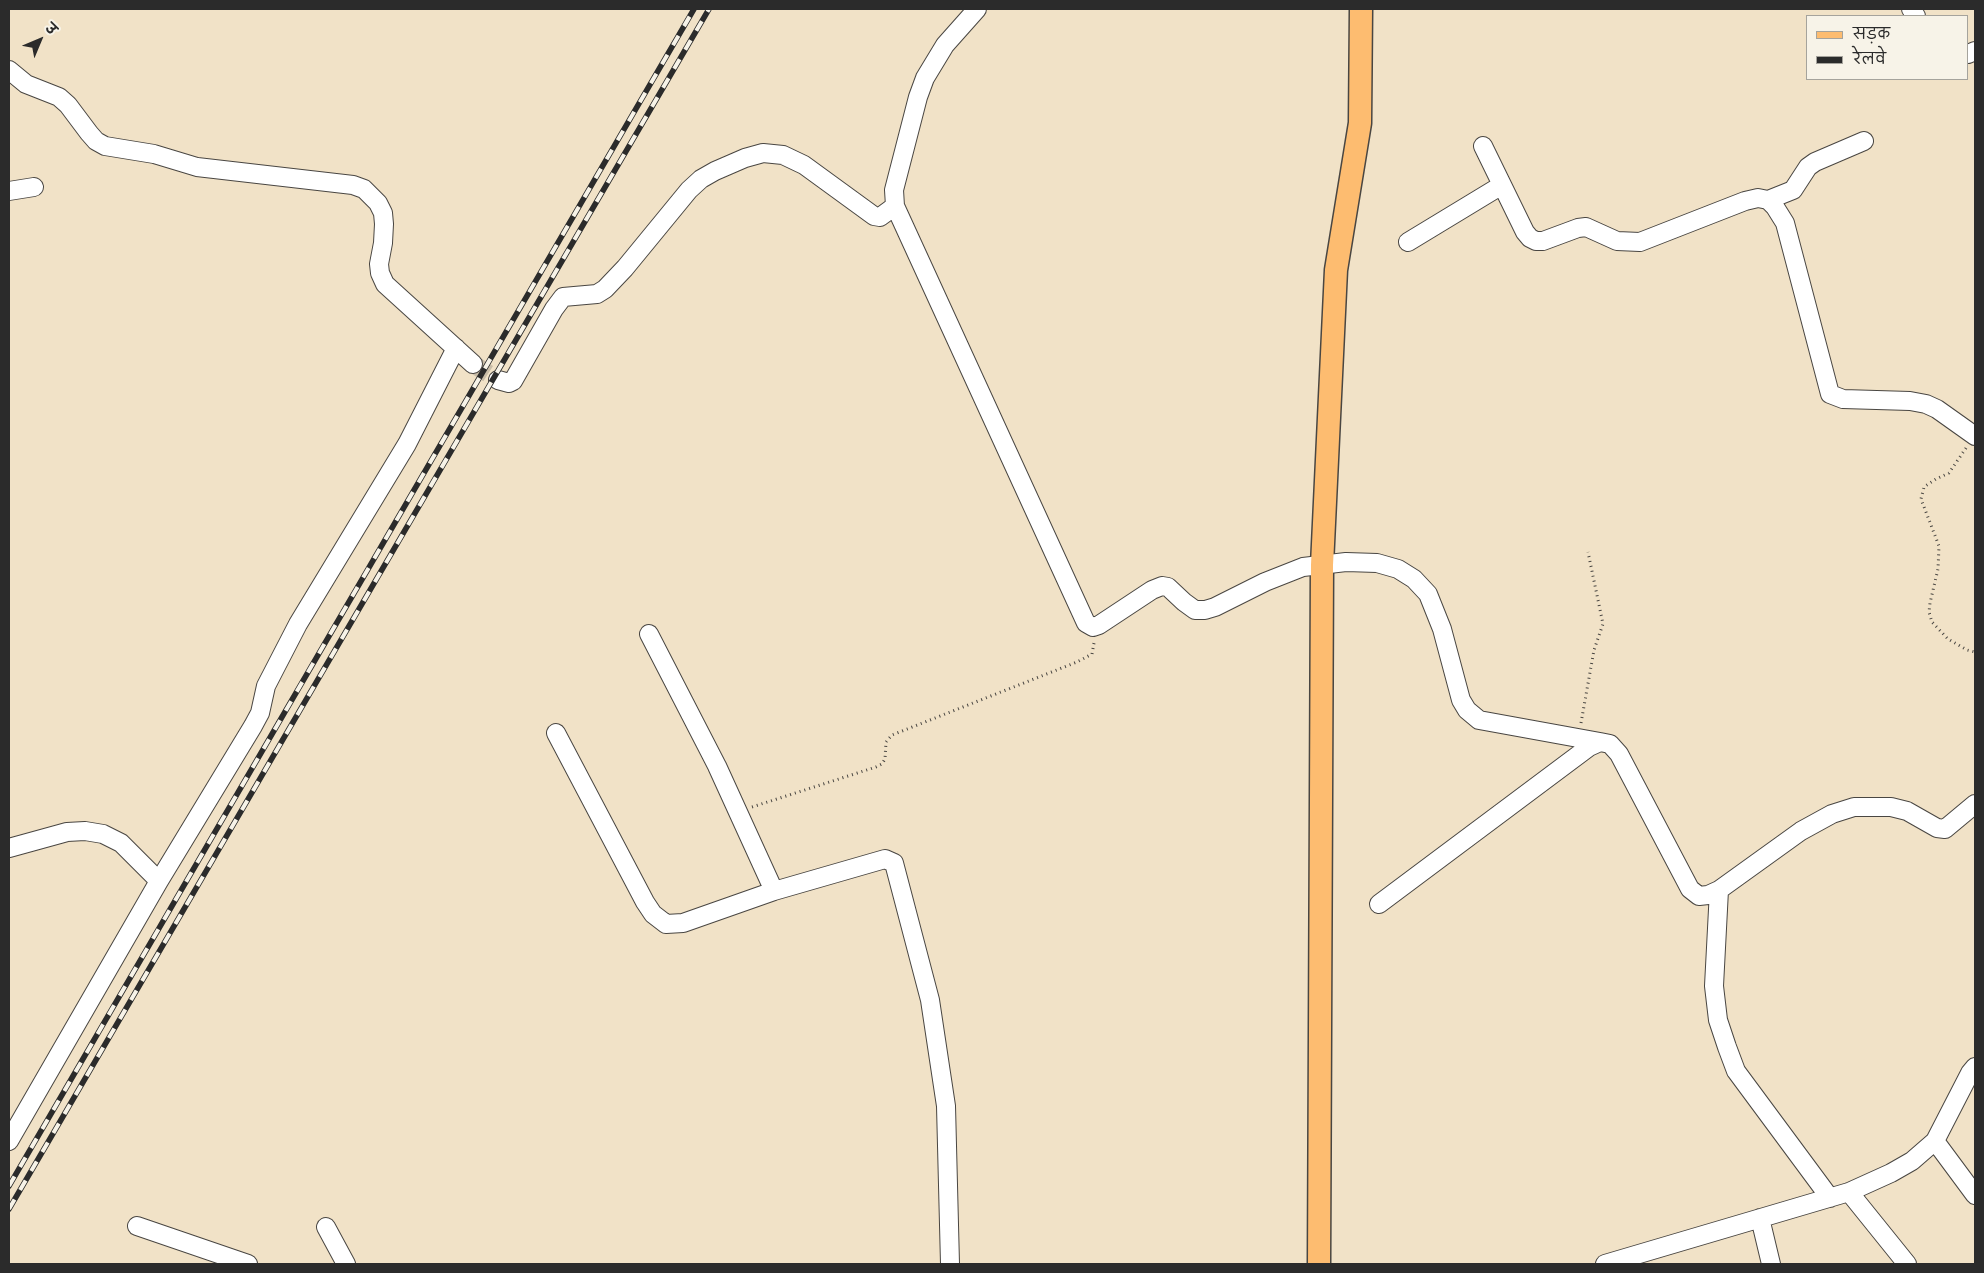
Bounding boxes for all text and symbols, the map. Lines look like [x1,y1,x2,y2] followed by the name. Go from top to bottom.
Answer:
[15,15,65,65] north arrow
[1806,15,1969,80] legend
[40,19,61,40] text: उ
[1853,24,1890,45] text: सड़क
[1853,49,1886,70] text: रेलवे

